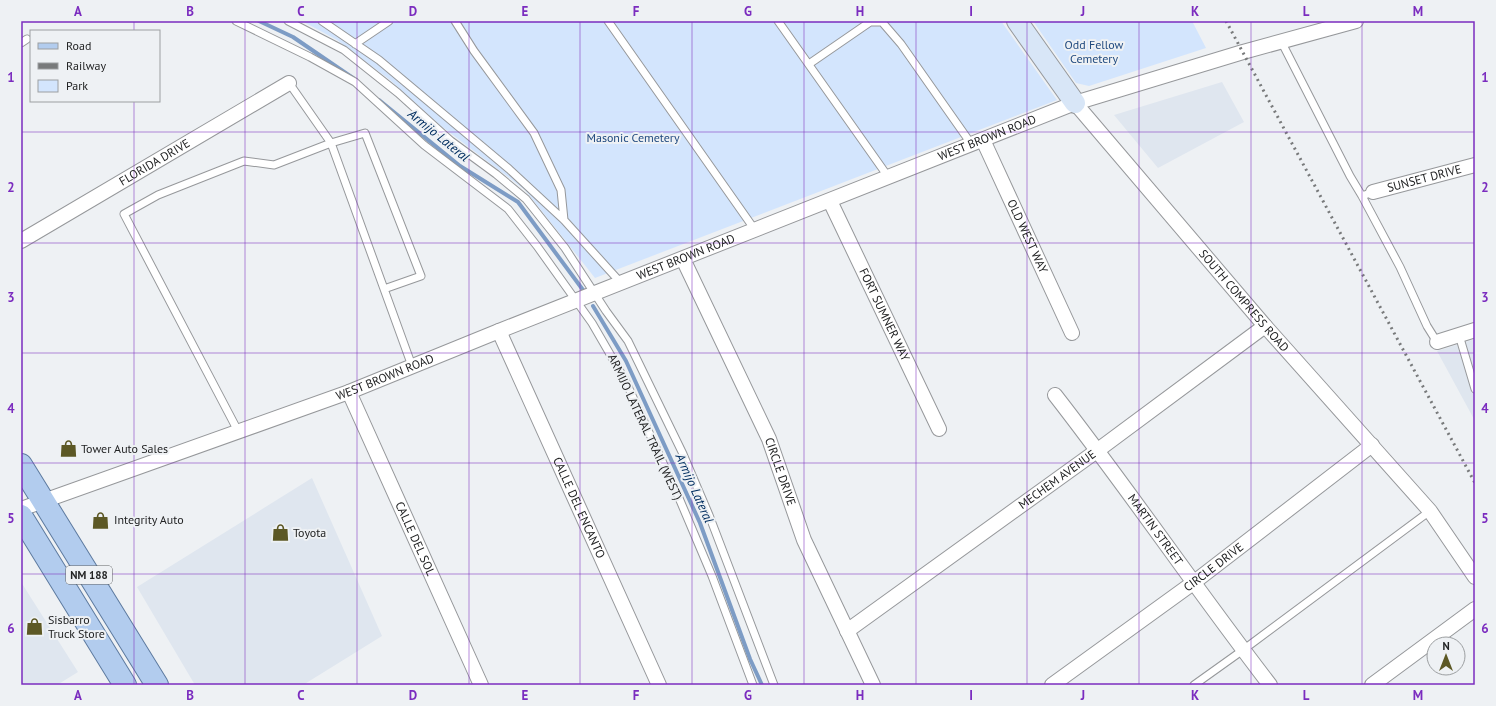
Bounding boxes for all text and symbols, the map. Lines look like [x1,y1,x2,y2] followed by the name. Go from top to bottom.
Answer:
[74,3,82,20] text: A
[186,3,194,20] text: B
[297,3,305,20] text: C
[409,3,417,20] text: D
[522,3,529,20] text: E
[633,3,640,20] text: F
[744,3,752,20] text: G
[856,3,864,20] text: H
[969,3,973,20] text: I
[1080,3,1085,20] text: J
[1191,3,1199,20] text: K
[1303,3,1310,20] text: L
[1413,3,1423,20] text: M
[30,30,160,102] legend
[1065,37,1124,66] park label: Odd Fellow Cemetery
[66,38,91,53] text: Road
[66,58,106,73] text: Railway
[7,69,15,86] text: 1
[1481,69,1489,86] text: 1
[66,78,88,93] text: Park
[404,105,473,166] water label: Armijo Lateral
[935,111,1038,164] street label: WEST BROWN ROAD
[586,130,680,145] park label: Masonic Cemetery
[116,135,192,189] street label: FLORIDA DRIVE
[1385,161,1463,195] street label: SUNSET DRIVE
[7,179,15,196] text: 2
[1481,179,1489,196] text: 2
[1004,197,1051,276] street label: OLD WEST WAY
[634,230,737,283] street label: WEST BROWN ROAD
[1196,246,1293,355] street label: SOUTH COMPRESS ROAD
[856,266,914,364] street label: FORT SUMNER WAY
[7,289,15,306] text: 3
[1481,289,1489,306] text: 3
[334,350,436,403] street label: WEST BROWN ROAD
[605,351,686,502] street label: ARMIJO LATERAL TRAIL (WEST)
[7,400,15,417] text: 4
[1481,400,1489,417] text: 4
[762,435,800,508] street label: CIRCLE DRIVE
[58,439,78,459] shop icon: Tower Auto Sales
[81,441,168,456] place label: Tower Auto Sales
[1015,446,1098,512] street label: MECHEM AVENUE
[671,450,718,526] water label: Armijo Lateral
[550,455,609,560] street label: CALLE DEL ENCANTO
[1125,491,1187,568] street label: MARTIN STREET
[392,499,439,578] street label: CALLE DEL SOL
[7,510,15,527] text: 5
[91,510,111,530] shop icon: Integrity Auto
[1481,510,1489,527] text: 5
[114,512,184,527] place label: Integrity Auto
[270,523,290,543] shop icon: Toyota
[293,525,326,540] place label: Toyota
[1180,539,1246,594] street label: CIRCLE DRIVE
[66,566,112,584] road number: NM 188
[48,612,105,641] place label: Sisbarro Truck Store
[25,617,45,637] shop icon: Sisbarro Truck Store
[7,620,15,637] text: 6
[1481,620,1489,637] text: 6
[1426,636,1466,676] north arrow
[1442,639,1450,653] text: N
[74,687,82,704] text: A
[186,687,194,704] text: B
[297,687,305,704] text: C
[409,687,417,704] text: D
[522,687,529,704] text: E
[633,687,640,704] text: F
[744,687,752,704] text: G
[856,687,864,704] text: H
[969,687,973,704] text: I
[1080,687,1085,704] text: J
[1191,687,1199,704] text: K
[1303,687,1310,704] text: L
[1413,687,1423,704] text: M

